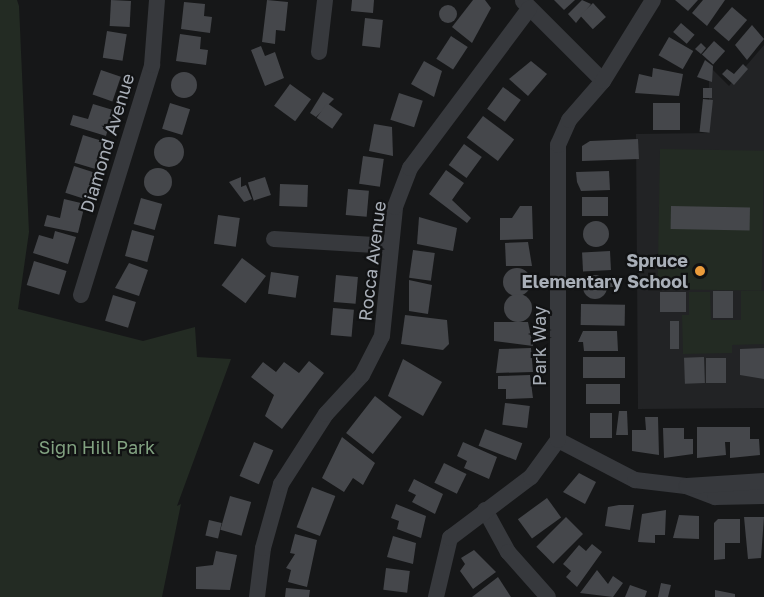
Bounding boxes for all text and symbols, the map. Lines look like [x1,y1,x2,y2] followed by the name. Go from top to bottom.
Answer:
[76,71,138,215] street label: Diamond Avenue
[354,200,390,322] street label: Rocca Avenue
[522,250,688,292] place label: Spruce Elementary School
[693,264,707,278] marker: Spruce Elementary School
[528,306,550,386] street label: Park Way
[39,436,155,458] park label: Sign Hill Park

